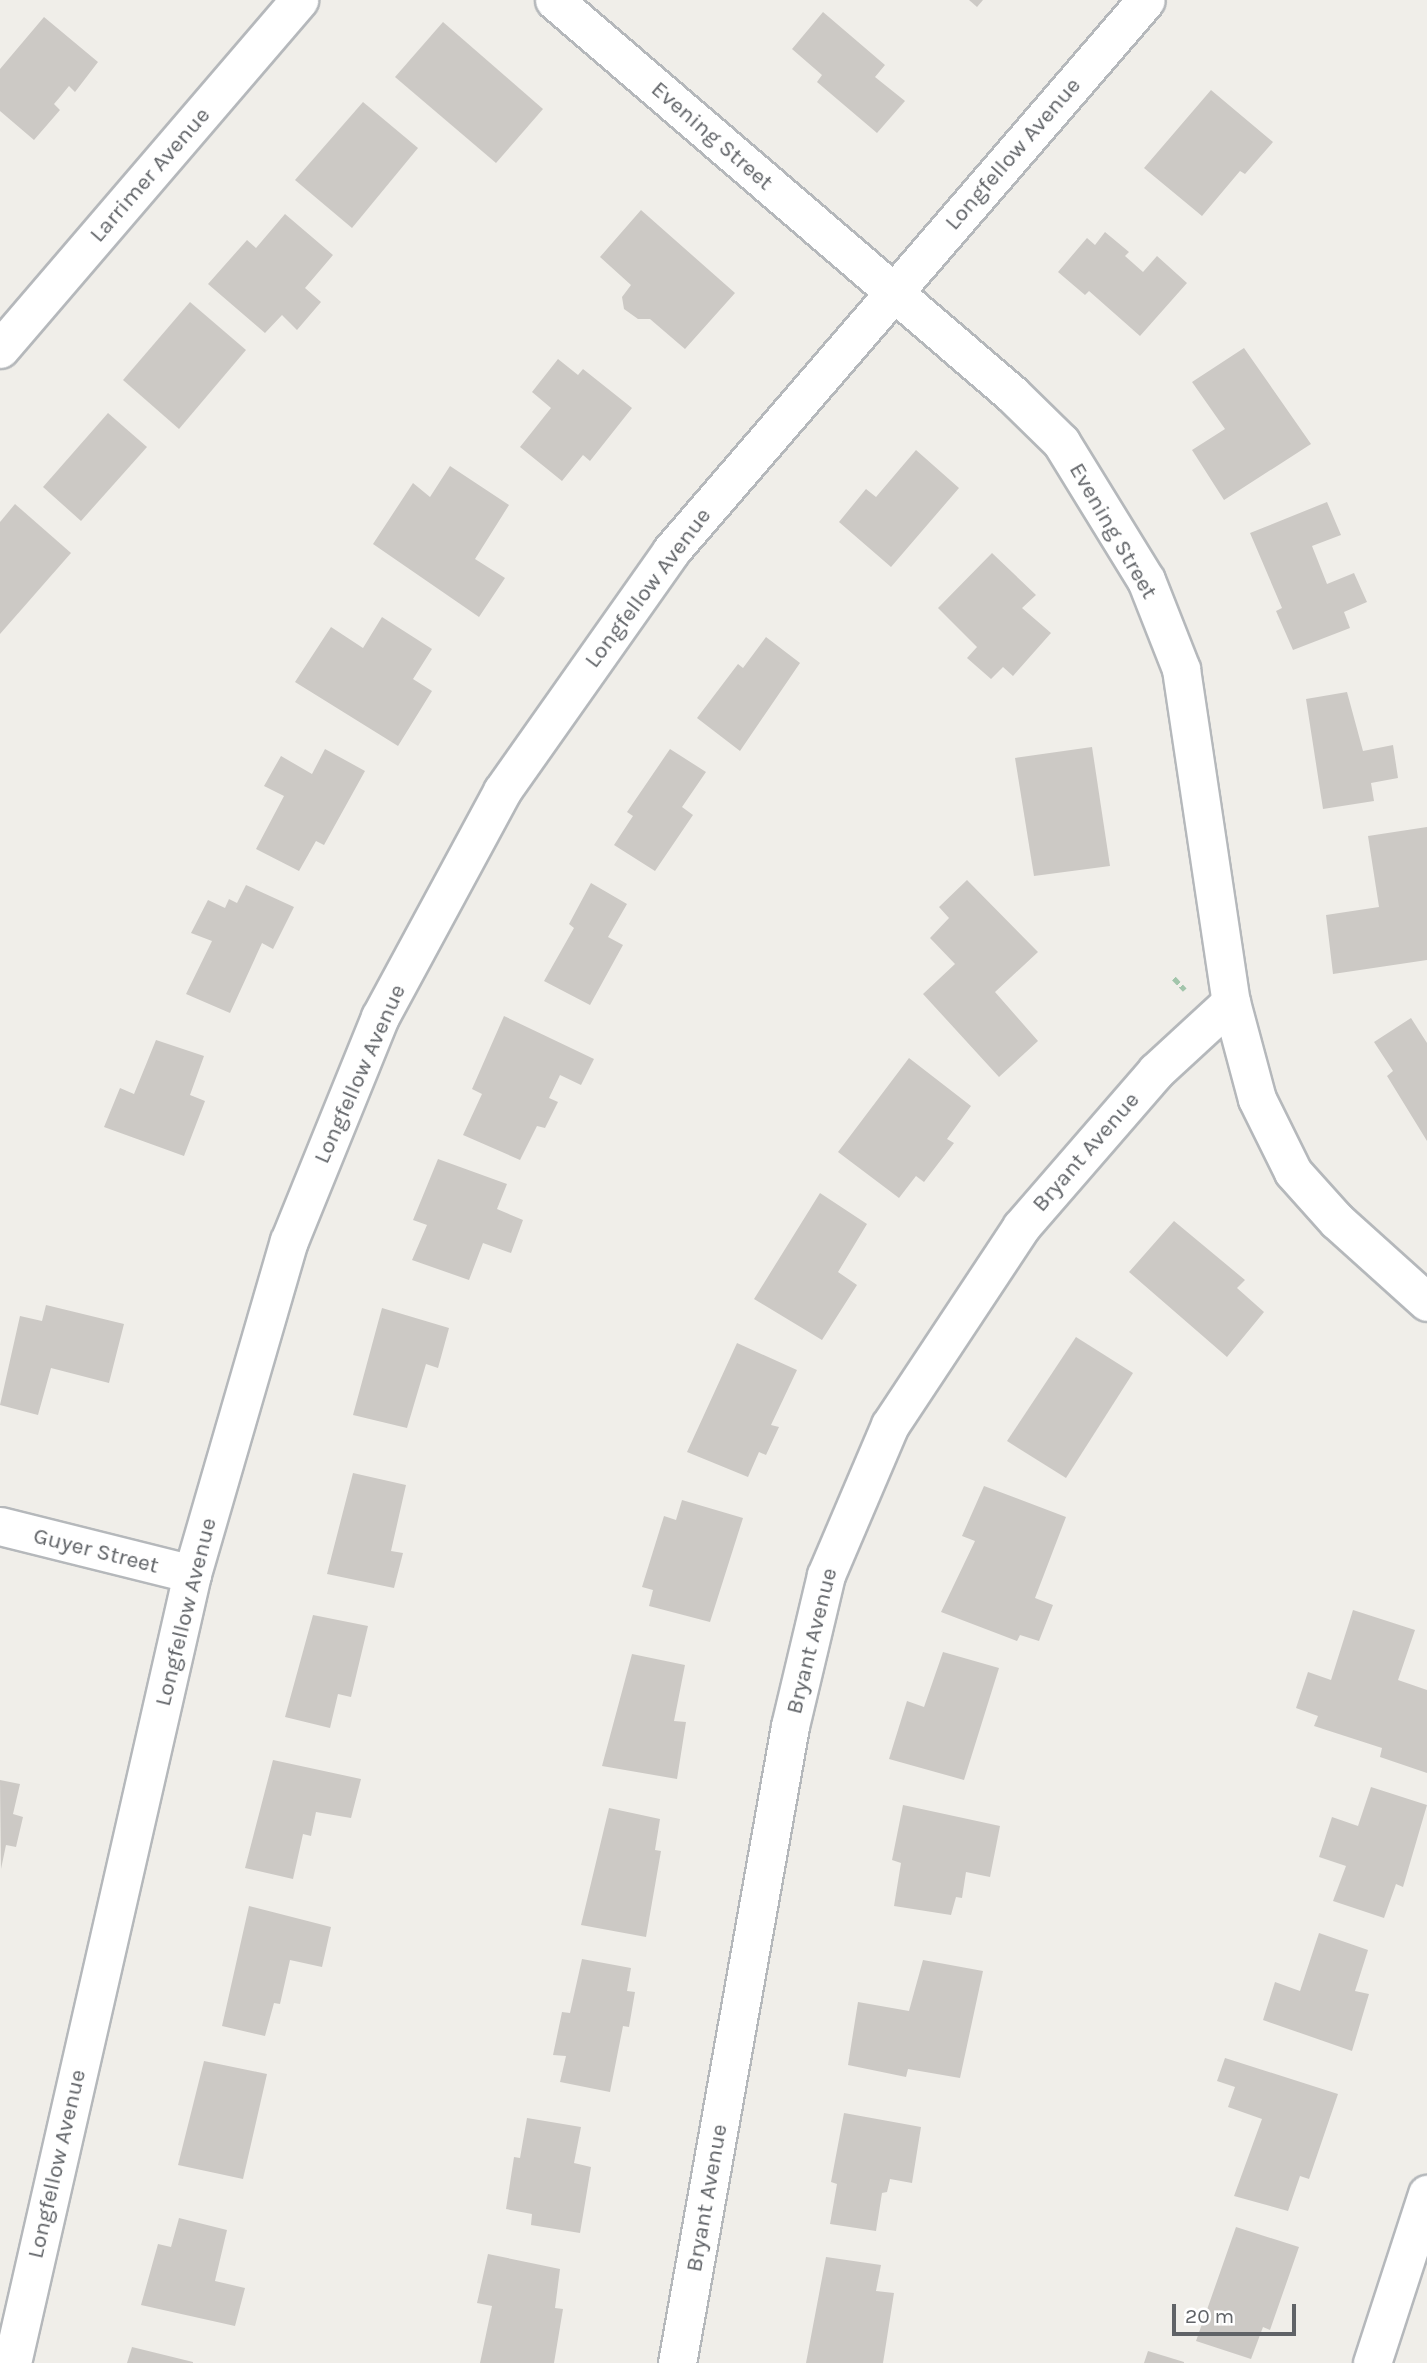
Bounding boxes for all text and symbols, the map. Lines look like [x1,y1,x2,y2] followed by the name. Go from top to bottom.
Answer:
[939,72,1087,236] street label: Longfellow Avenue
[645,76,779,196] street label: Evening Street
[84,102,216,248] street label: Larrimer Avenue
[1063,458,1163,604] street label: Evening Street
[579,503,717,673] street label: Longfellow Avenue
[308,980,412,1168] street label: Longfellow Avenue
[1026,1086,1146,1218] street label: Bryant Avenue
[149,1515,223,1709] street label: Longfellow Avenue
[30,1522,162,1580] street label: Guyer Street
[781,1565,843,1717] street label: Bryant Avenue
[22,2067,92,2261] street label: Longfellow Avenue
[680,2122,734,2274] street label: Bryant Avenue
[1175,2290,1299,2334] scale bar
[1185,2304,1234,2328] text: 20 m

